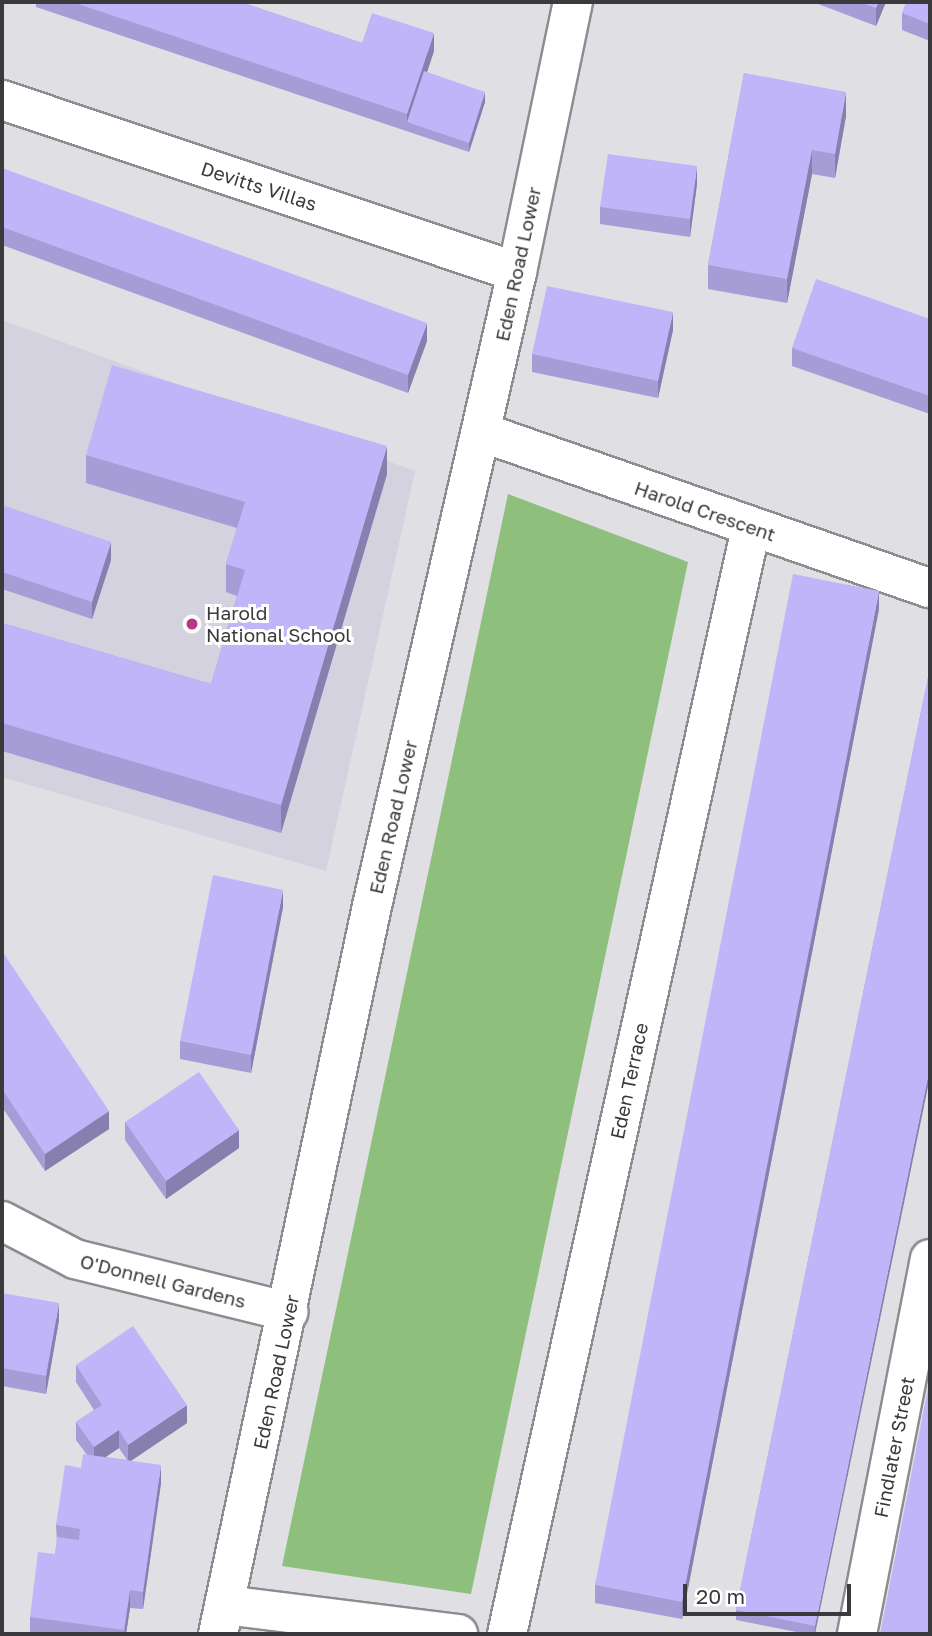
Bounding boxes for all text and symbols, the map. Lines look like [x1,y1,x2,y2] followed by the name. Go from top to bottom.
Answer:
[198,157,320,215] street label: Devitts Villas
[490,185,546,343] street label: Eden Road Lower
[631,476,779,546] street label: Harold Crescent
[206,602,351,646] place label: Harold National School
[184,616,200,632] marker: Harold National School
[364,738,422,896] street label: Eden Road Lower
[606,1021,652,1141] street label: Eden Terrace
[78,1249,248,1313] street label: O'Donnell Gardens
[248,1293,304,1451] street label: Eden Road Lower
[869,1374,919,1520] street label: Findlater Street
[687,1570,855,1614] scale bar
[696,1583,745,1609] text: 20 m

